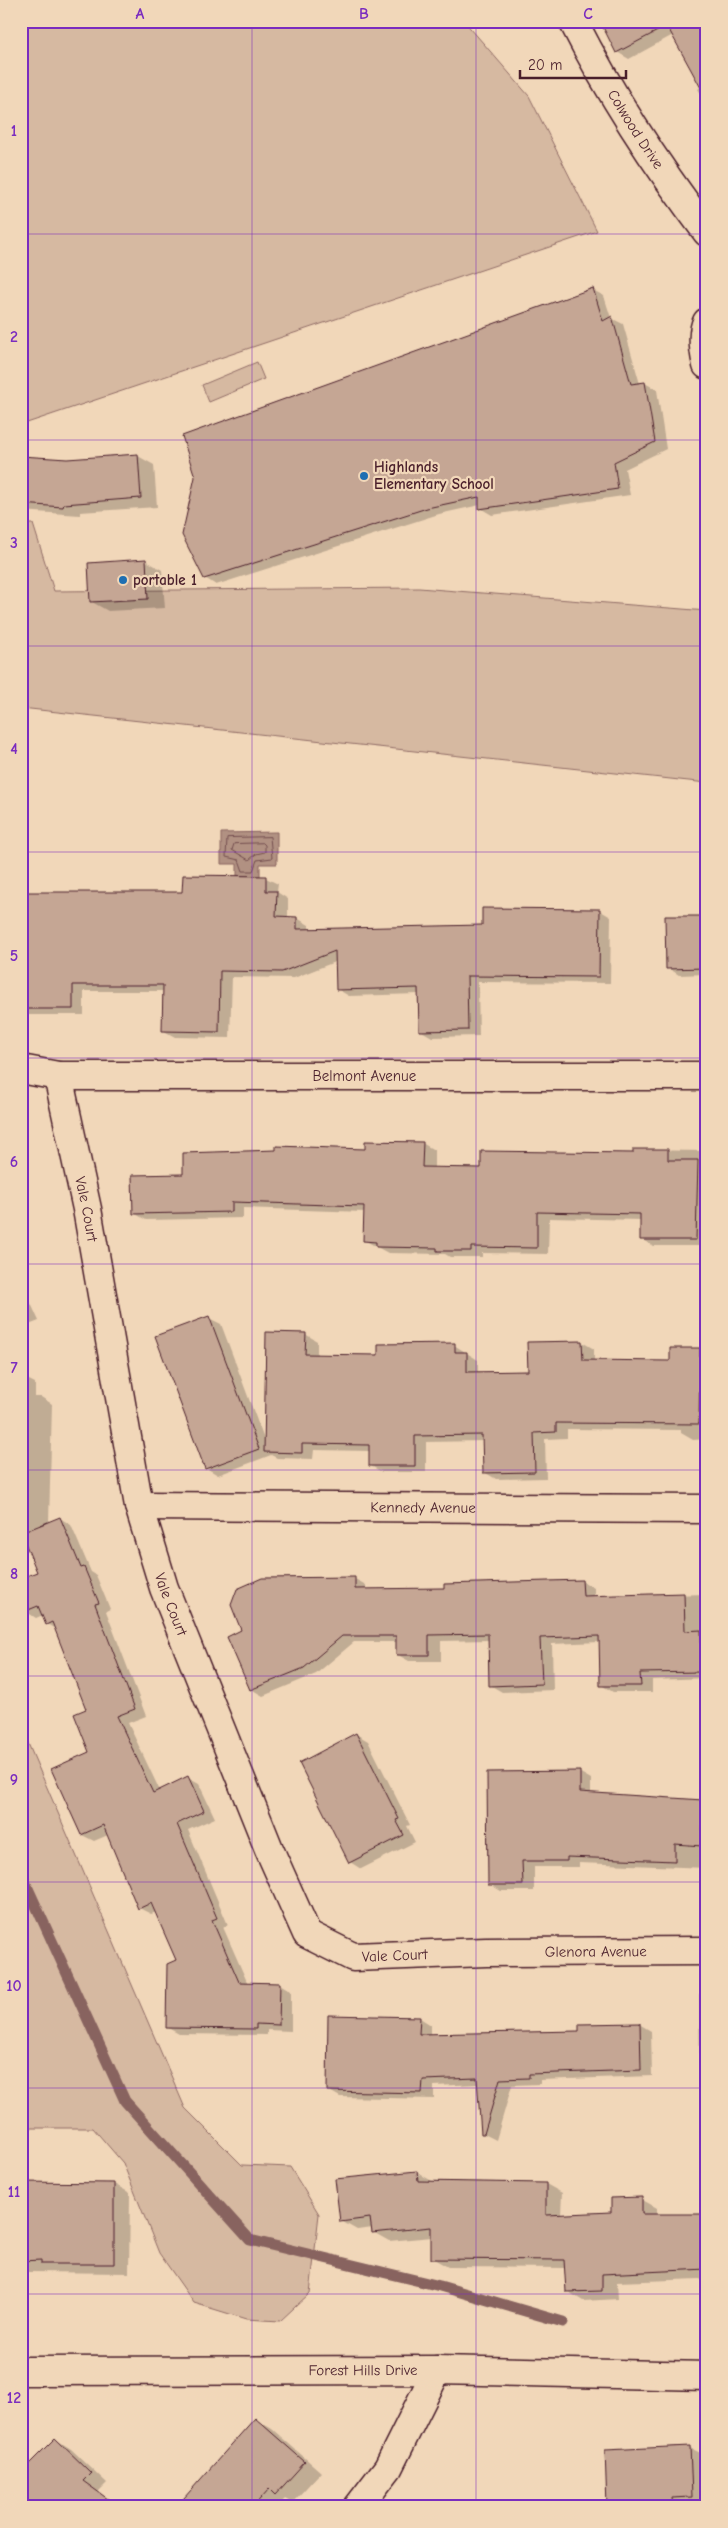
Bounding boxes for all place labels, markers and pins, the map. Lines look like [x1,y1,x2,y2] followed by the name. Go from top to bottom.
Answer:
[374,458,494,493] place label: Highlands Elementary School
[358,470,370,482] marker: Highlands Elementary School
[133,571,197,589] place label: portable 1
[117,574,129,586] marker: portable 1

